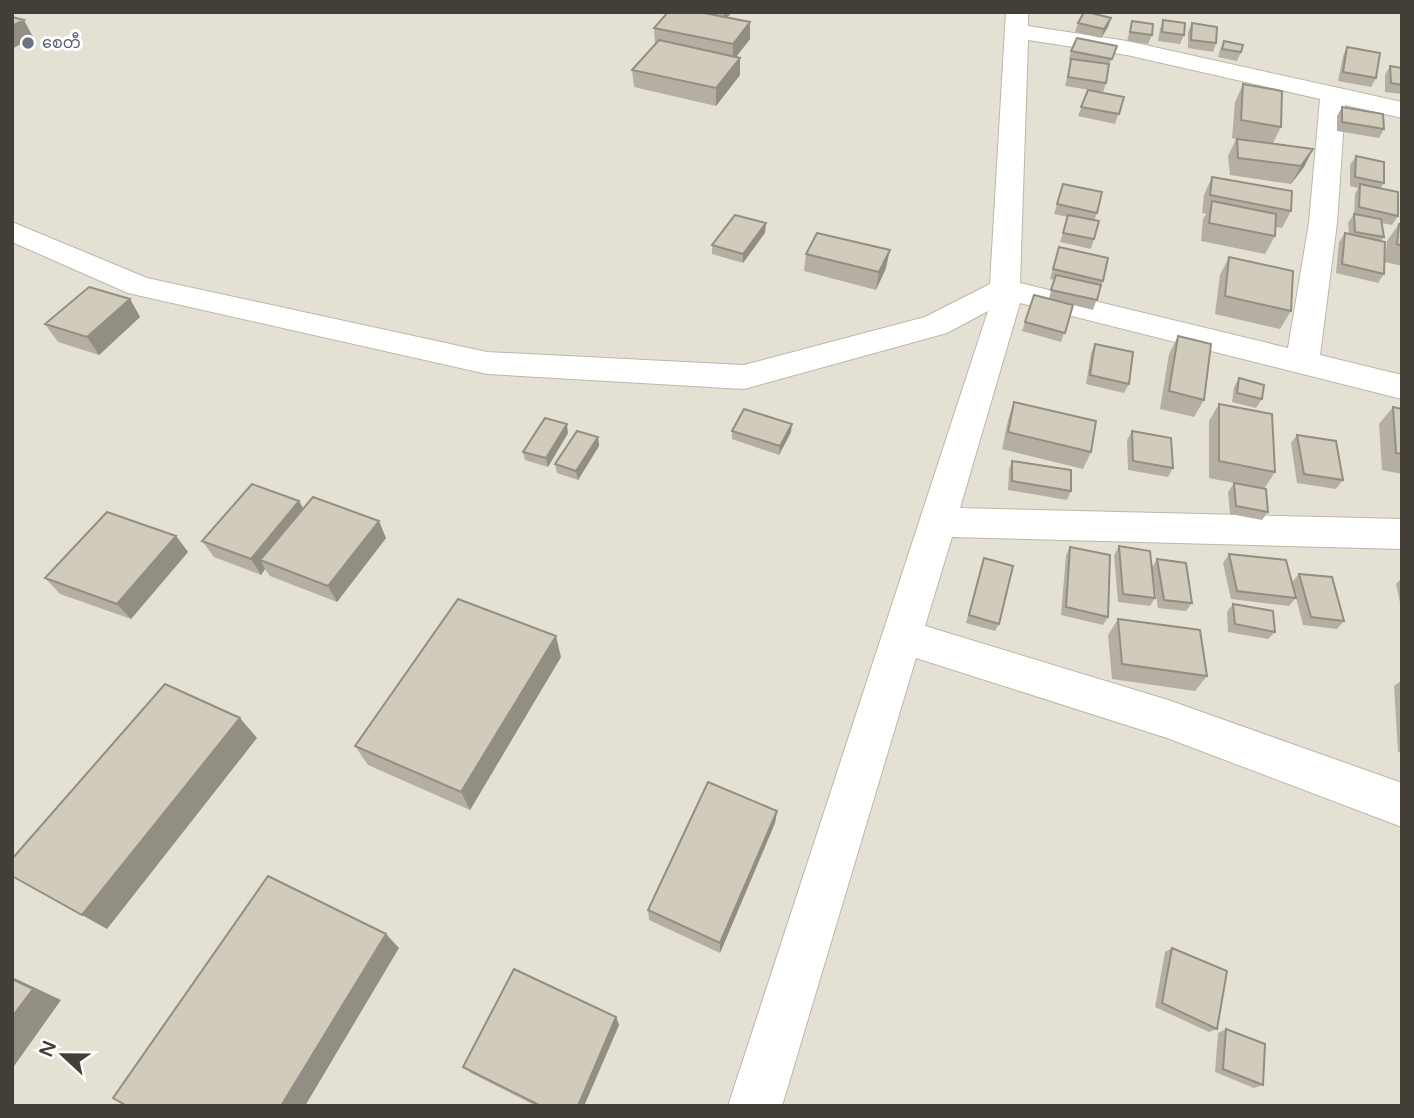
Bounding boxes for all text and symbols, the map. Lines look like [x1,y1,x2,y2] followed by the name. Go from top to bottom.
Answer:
[42,32,81,53] place label: စေတီ
[20,35,36,51] marker: စေတီ
[28,1020,98,1090] north arrow
[35,1038,61,1060] text: N

